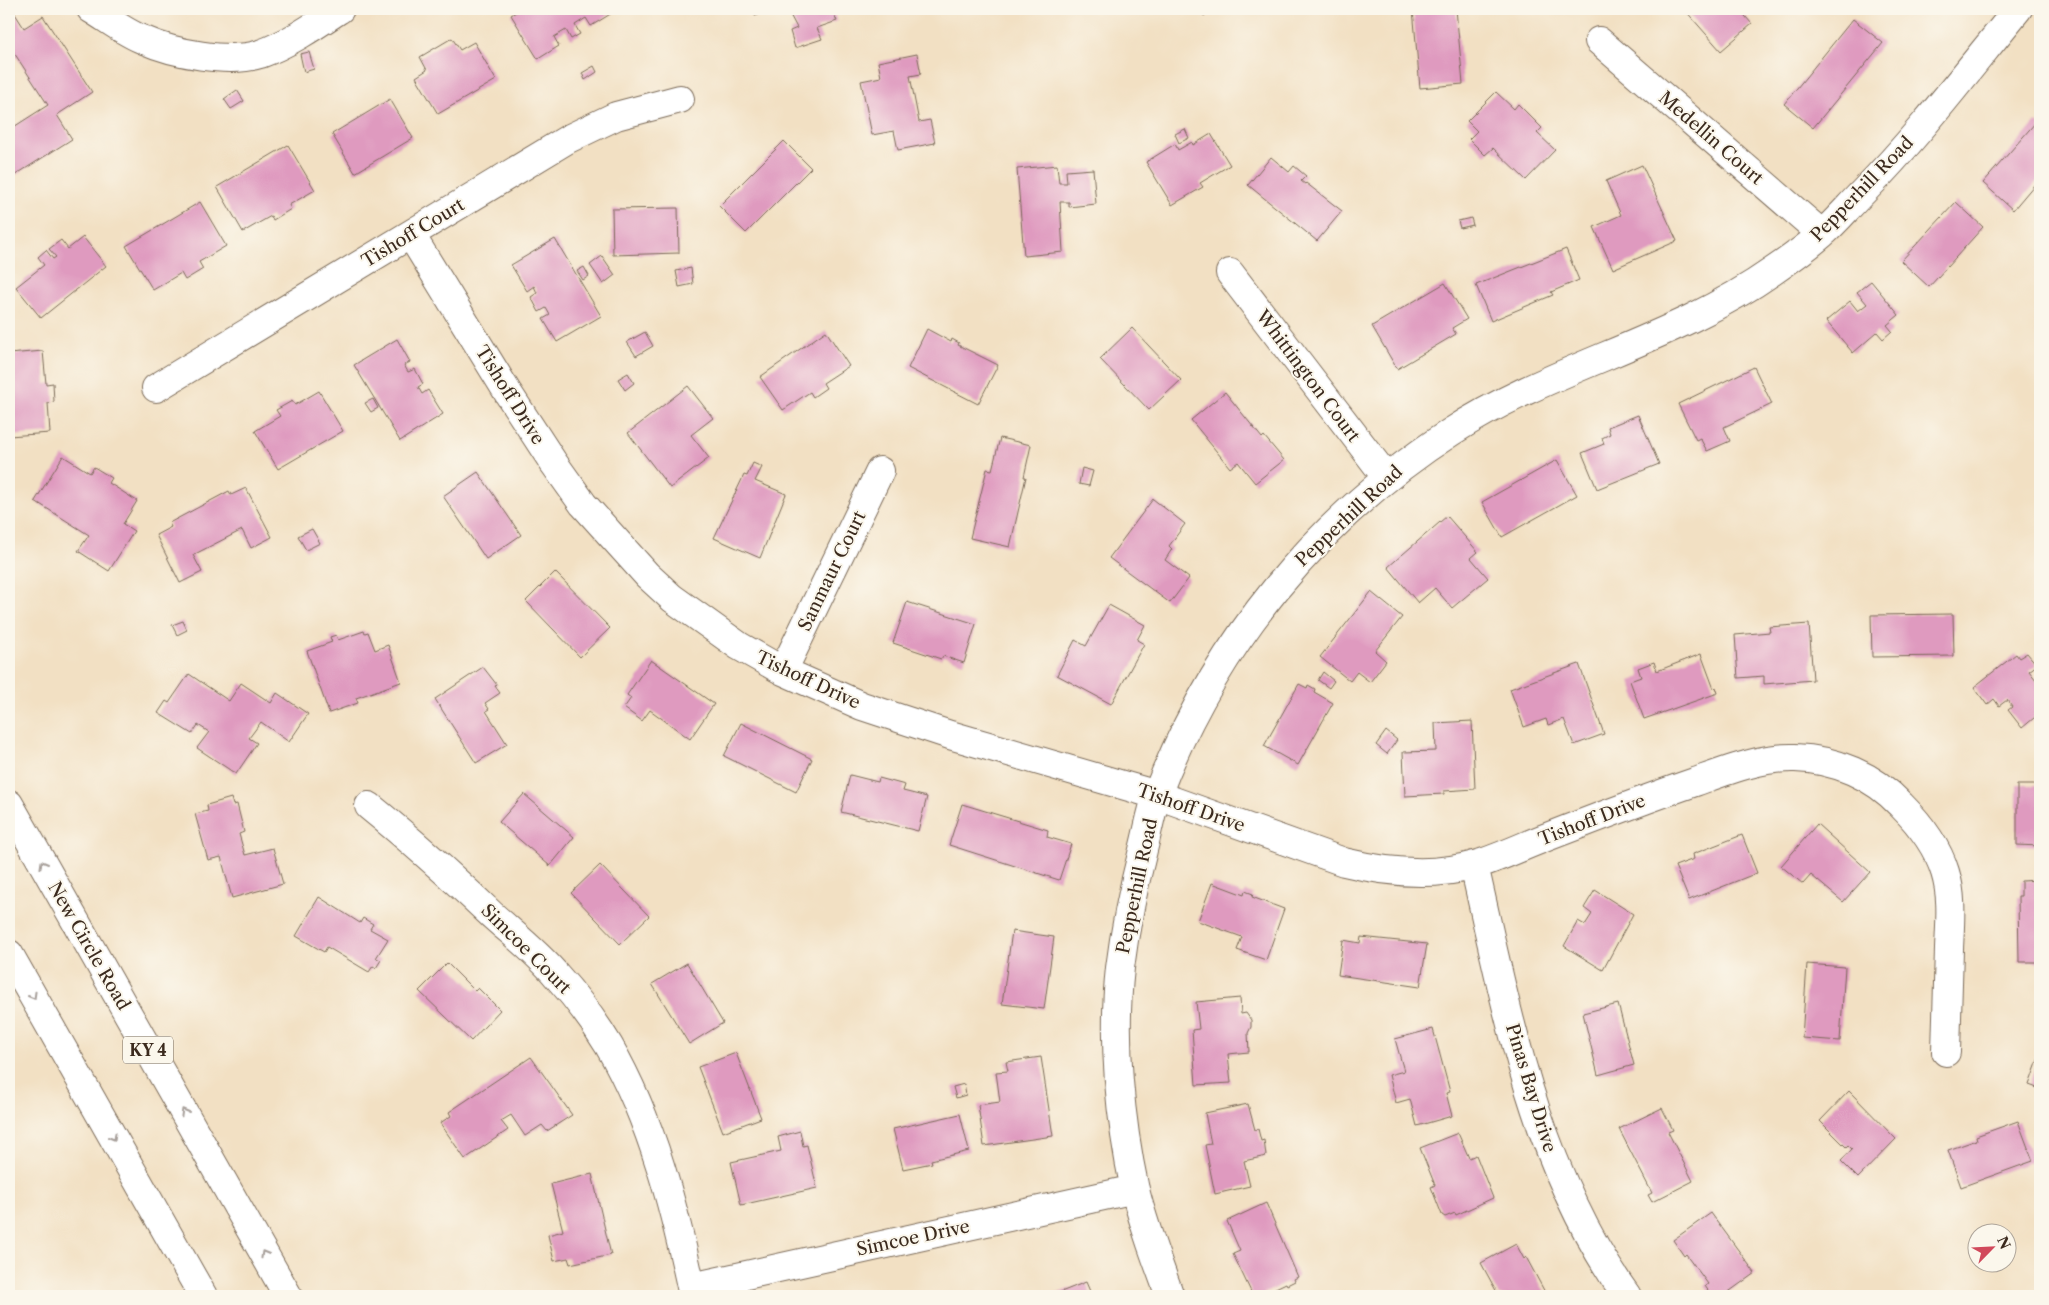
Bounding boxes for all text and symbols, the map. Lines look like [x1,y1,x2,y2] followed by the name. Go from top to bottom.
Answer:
[1654,87,1768,190] street label: Medellin Court
[1806,132,1918,246] street label: Pepperhill Road
[358,193,469,272] street label: Tishoff Court
[1251,305,1365,447] street label: Whittington Court
[471,341,549,449] street label: Tishoff Drive
[1291,461,1407,571] street label: Pepperhill Road
[793,507,871,635] street label: Sanmaur Court
[752,646,864,714] street label: Tishoff Drive
[1134,779,1248,837] street label: Tishoff Drive
[1535,790,1649,850] street label: Tishoff Drive
[1112,816,1162,956] street label: Pepperhill Road
[40,861,50,870] one-way arrow
[43,878,135,1014] street label: New Circle Road
[476,899,576,999] street label: Simcoe Court
[26,991,36,1000] one-way arrow
[1501,1021,1561,1155] street label: Pinas Bay Drive
[123,1036,173,1064] road number: KY 4
[180,1109,190,1118] one-way arrow
[107,1132,117,1141] one-way arrow
[854,1215,972,1261] street label: Simcoe Drive
[1966,1222,2016,1272] north arrow
[1993,1233,2015,1252] text: N
[260,1250,270,1259] one-way arrow

